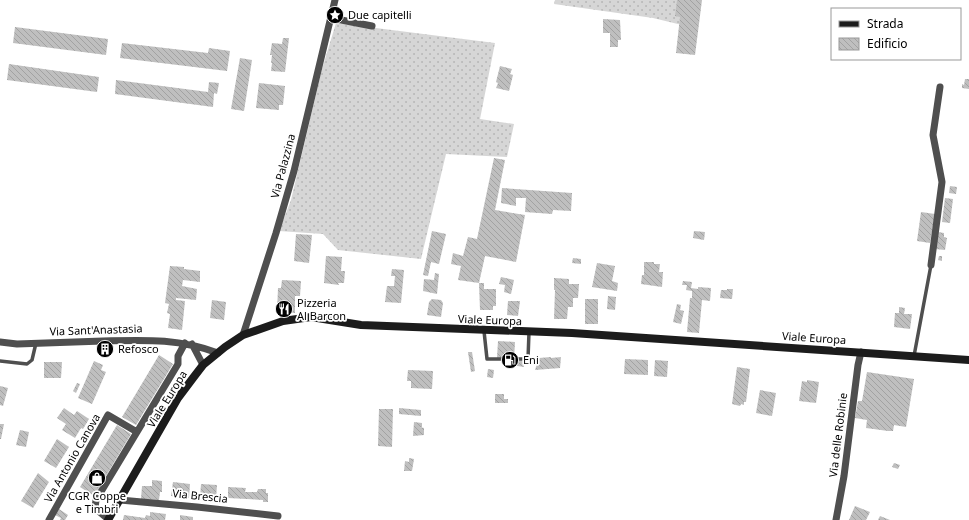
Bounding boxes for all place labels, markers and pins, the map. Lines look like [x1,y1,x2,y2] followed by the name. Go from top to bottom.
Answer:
[325,5,345,25] place icon: Due capitelli
[348,7,412,22] place label: Due capitelli
[297,295,346,323] place label: Pizzeria Al Barcon
[274,299,294,319] restaurant icon: Pizzeria Al Barcon
[95,339,115,359] building icon: Refosco
[118,341,159,356] place label: Refosco
[500,350,520,370] fuel station icon: Eni
[523,352,539,367] place label: Eni
[87,468,107,488] shop icon: CGR Coppe e Timbri
[68,488,126,516] place label: CGR Coppe e Timbri

